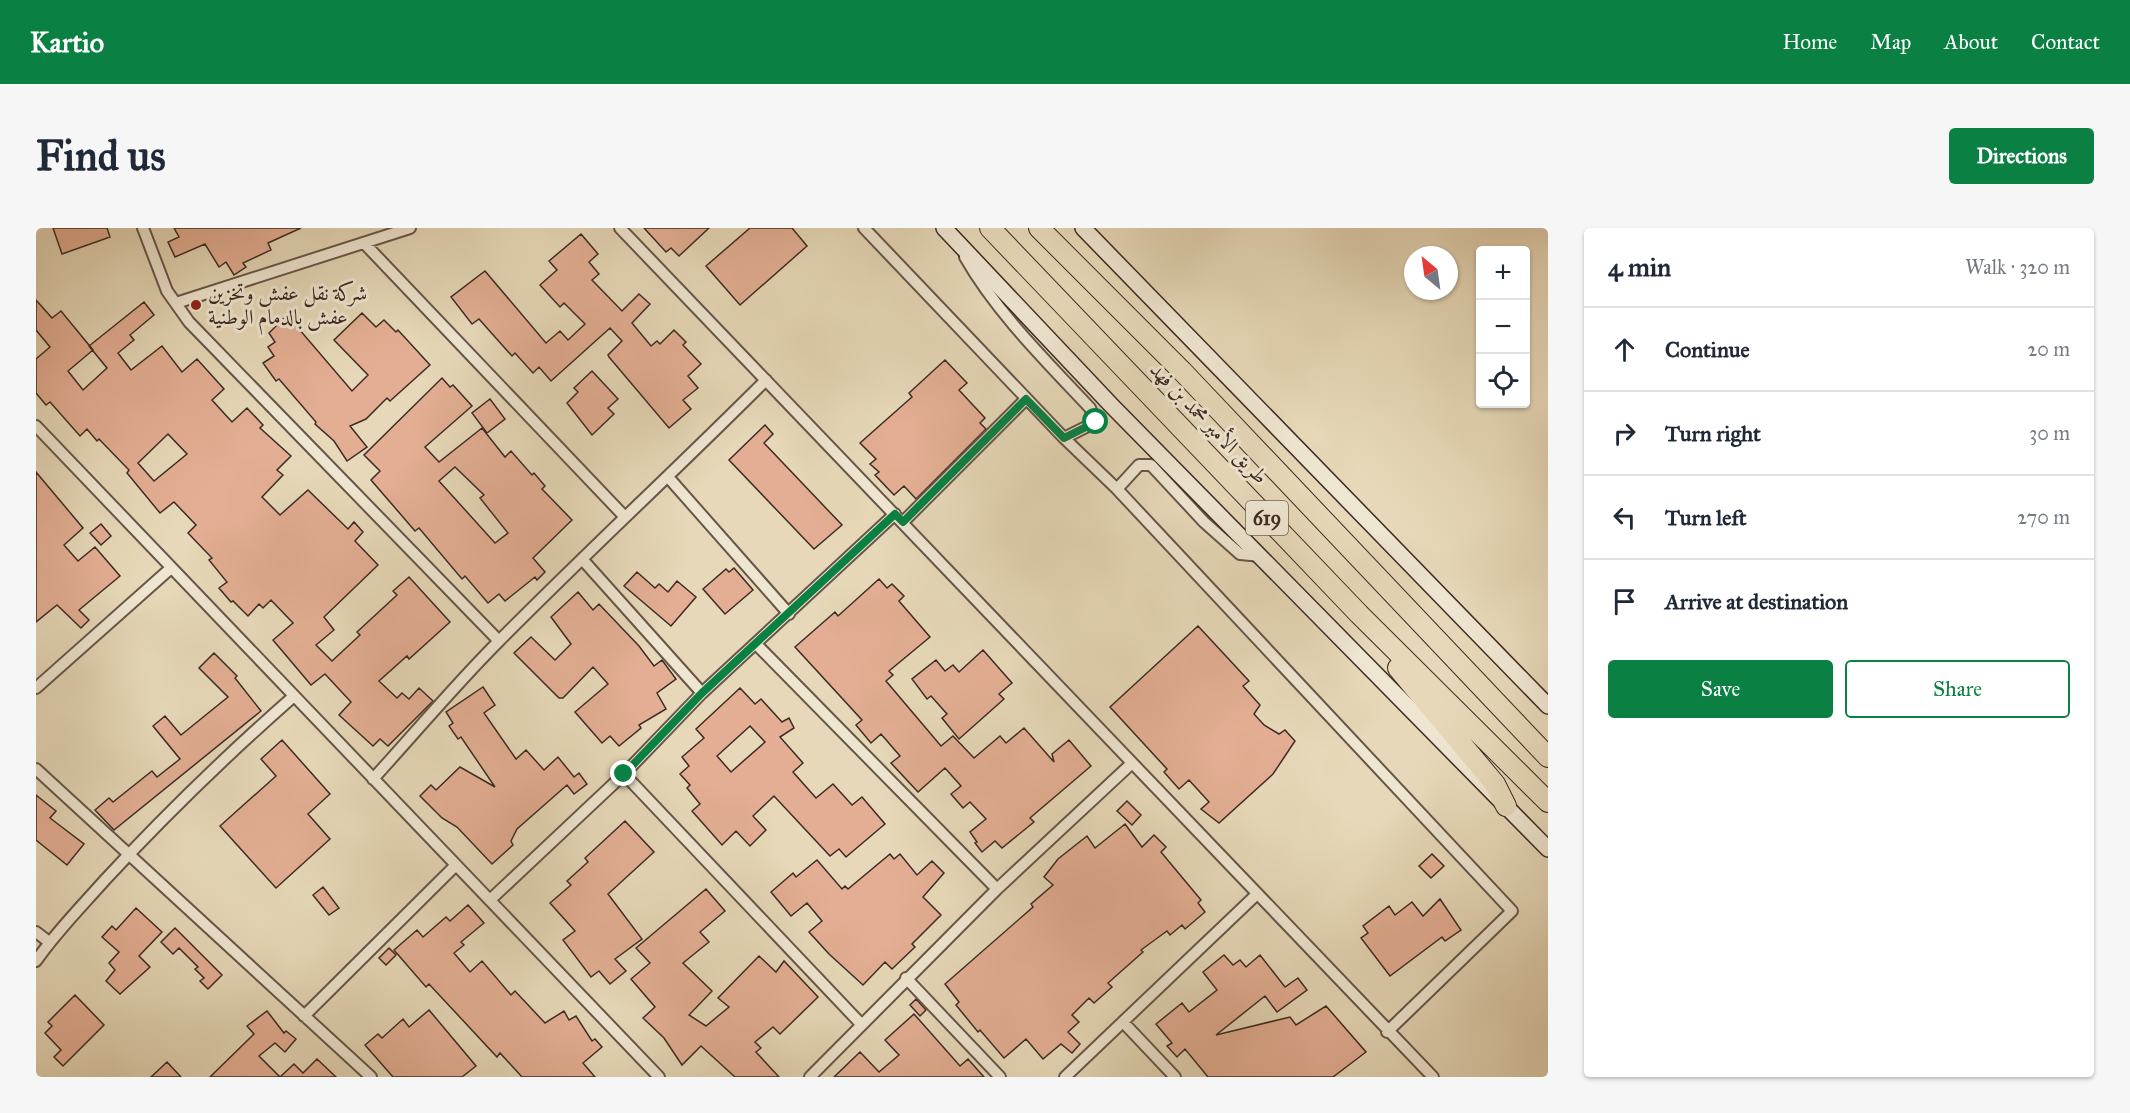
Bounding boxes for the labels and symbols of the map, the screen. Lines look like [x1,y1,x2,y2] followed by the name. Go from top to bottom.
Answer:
[1404,246,1458,300] north arrow
[208,280,367,335] place label: شركة نقل عفش وتخزين عفش بالدمام الوطنية
[189,298,203,312] marker: شركة نقل عفش وتخزين عفش بالدمام الوطنية
[1144,355,1275,489] street label: طريق الأمير محمد بن فهد
[1082,408,1108,434] route start
[1246,501,1288,535] road number: 619
[610,760,636,786] route end

